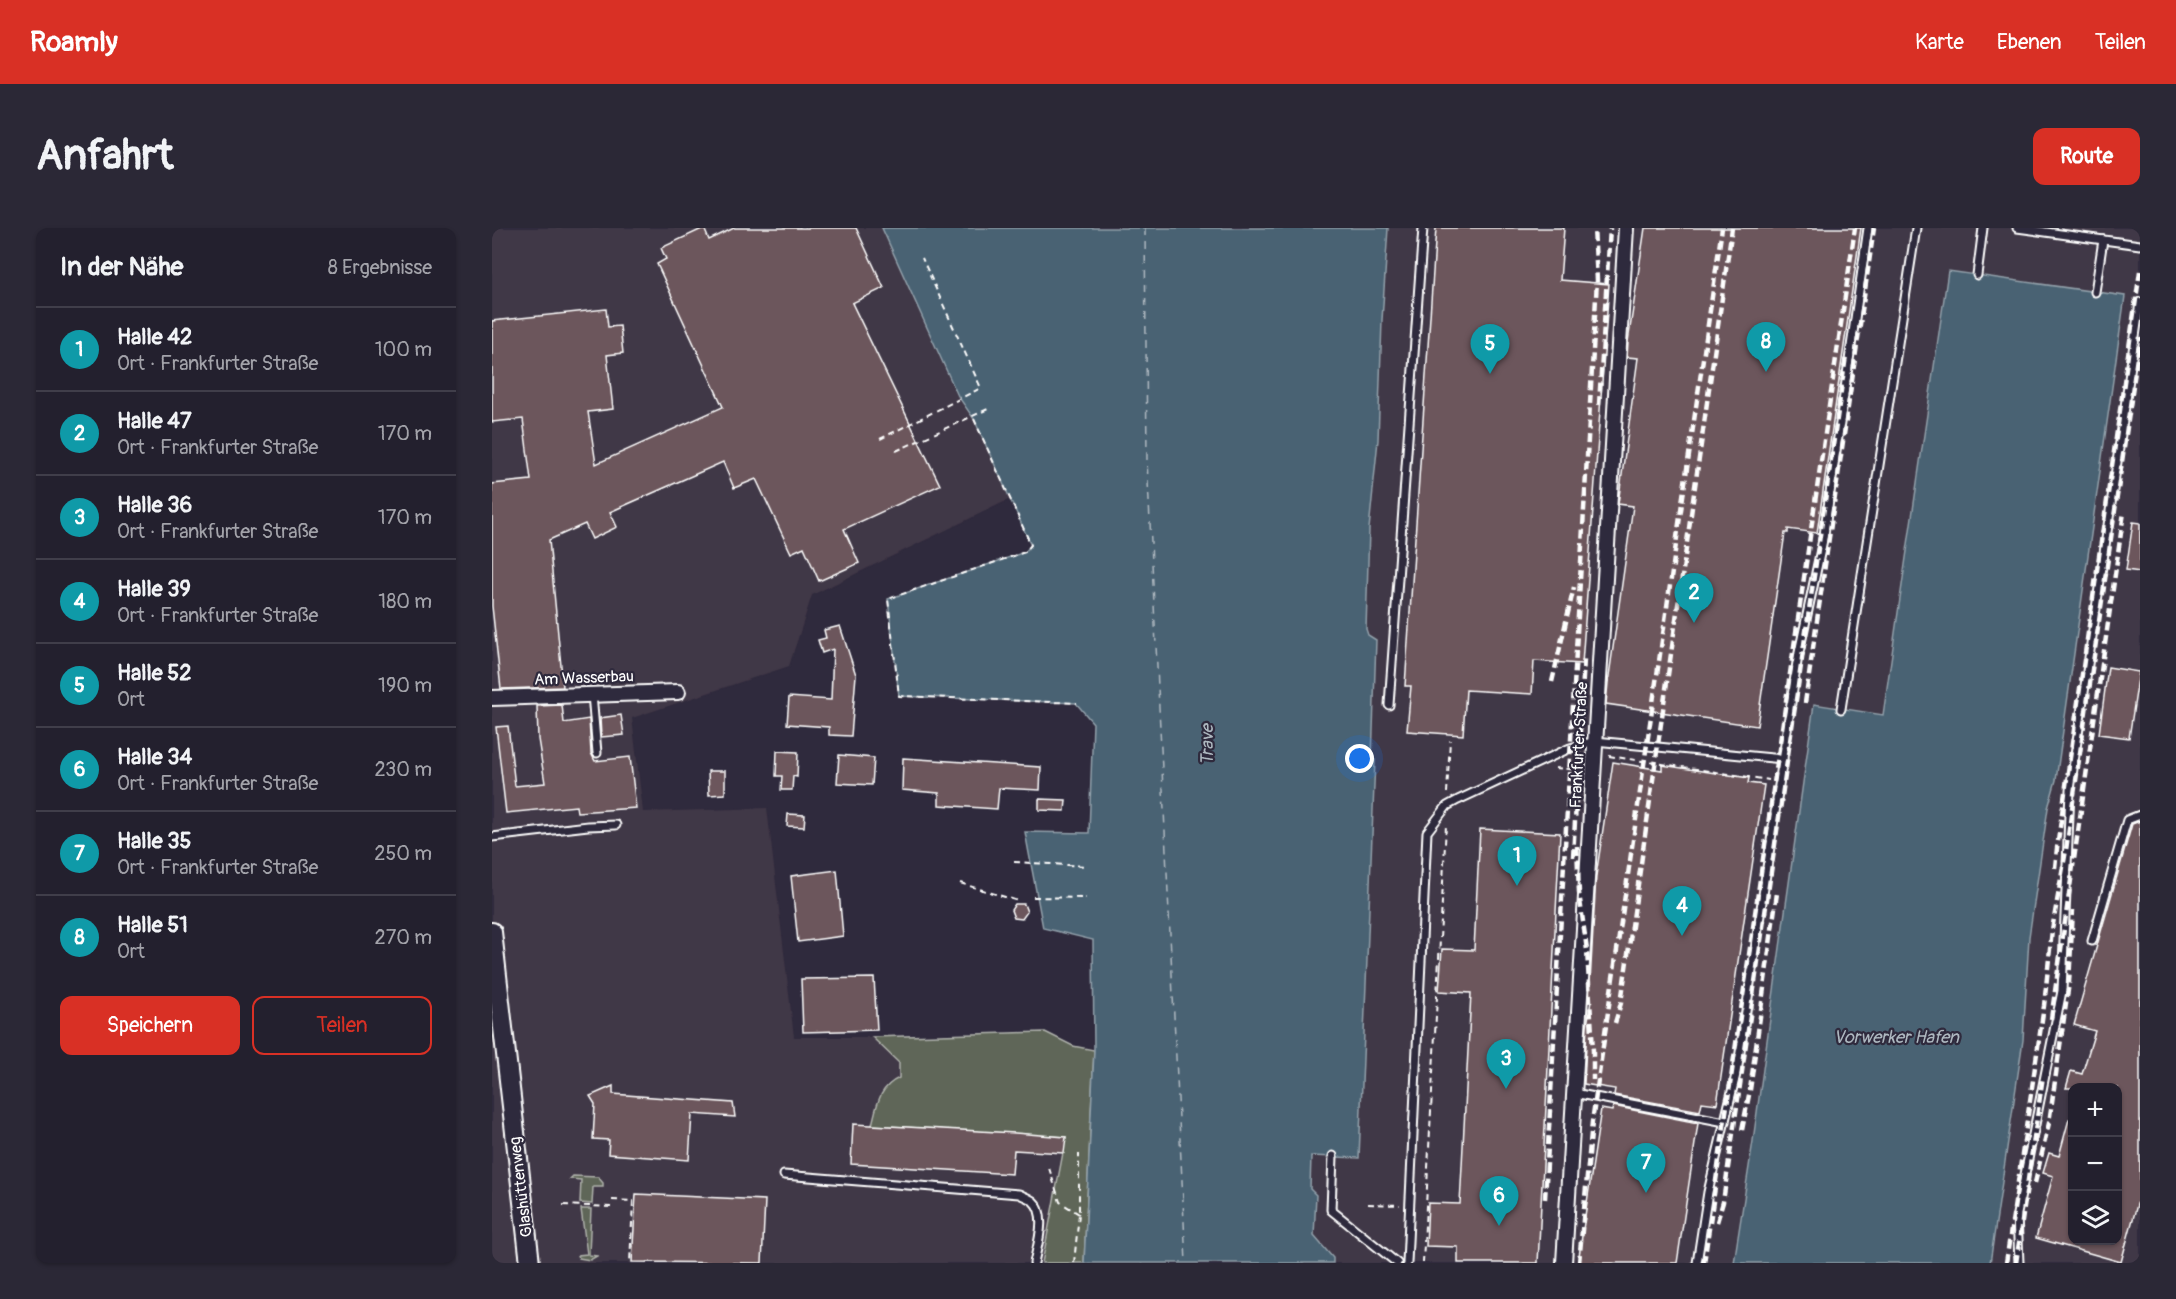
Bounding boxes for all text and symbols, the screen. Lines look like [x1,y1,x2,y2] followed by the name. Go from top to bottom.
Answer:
[30,25,118,60] text: Roamly
[1915,29,1964,56] text: Karte
[1997,29,2062,56] text: Ebenen
[2095,29,2146,56] text: Teilen
[2033,128,2140,185] button: Route
[36,130,174,182] text: Anfahrt
[60,251,183,283] text: In der Nähe
[328,255,432,280] text: 8 Ergebnisse
[1746,322,1786,372] pin: 8
[117,323,192,351] text: Halle 42
[1470,324,1510,374] pin: 5
[76,337,83,362] text: 1
[375,337,432,362] text: 100 m
[117,351,318,376] text: Ort · Frankfurter Straße
[117,407,192,435] text: Halle 47
[74,421,85,446] text: 2
[378,421,432,446] text: 170 m
[117,435,318,460] text: Ort · Frankfurter Straße
[117,491,192,519] text: Halle 36
[74,505,85,530] text: 3
[378,505,432,530] text: 170 m
[117,519,318,544] text: Ort · Frankfurter Straße
[1674,574,1714,623] pin: 2
[117,575,191,603] text: Halle 39
[74,589,85,614] text: 4
[378,589,432,614] text: 180 m
[117,603,318,628] text: Ort · Frankfurter Straße
[117,659,191,687] text: Halle 52
[534,666,634,690] street label: Am Wasserbau
[74,673,85,698] text: 5
[378,673,432,698] text: 190 m
[1566,681,1592,809] street label: Frankfurter Straße
[117,687,145,712] text: Ort
[1196,722,1219,766] water label: Trave
[117,743,192,771] text: Halle 34
[1345,744,1374,773] your location
[74,757,85,782] text: 6
[375,757,432,782] text: 230 m
[117,771,318,796] text: Ort · Frankfurter Straße
[117,827,191,855] text: Halle 35
[1498,836,1536,886] pin: 1
[74,841,85,866] text: 7
[374,841,432,866] text: 250 m
[117,855,318,880] text: Ort · Frankfurter Straße
[1662,886,1702,936] pin: 4
[117,911,188,939] text: Halle 51
[74,925,85,950] text: 8
[374,925,432,950] text: 270 m
[117,939,145,964] text: Ort
[60,996,240,1055] button: Speichern
[252,996,432,1055] button: Teilen
[1833,1026,1960,1049] water label: Vorwerker Hafen
[1486,1040,1526,1089] pin: 3
[2068,1083,2122,1245] map controls
[2068,1083,2122,1137] button: +
[505,1136,537,1238] street label: Glashüttenweg
[2068,1137,2122,1191] button: −
[1626,1144,1666,1193] pin: 7
[1480,1176,1518,1226] pin: 6
[2068,1191,2122,1245] button: layers

